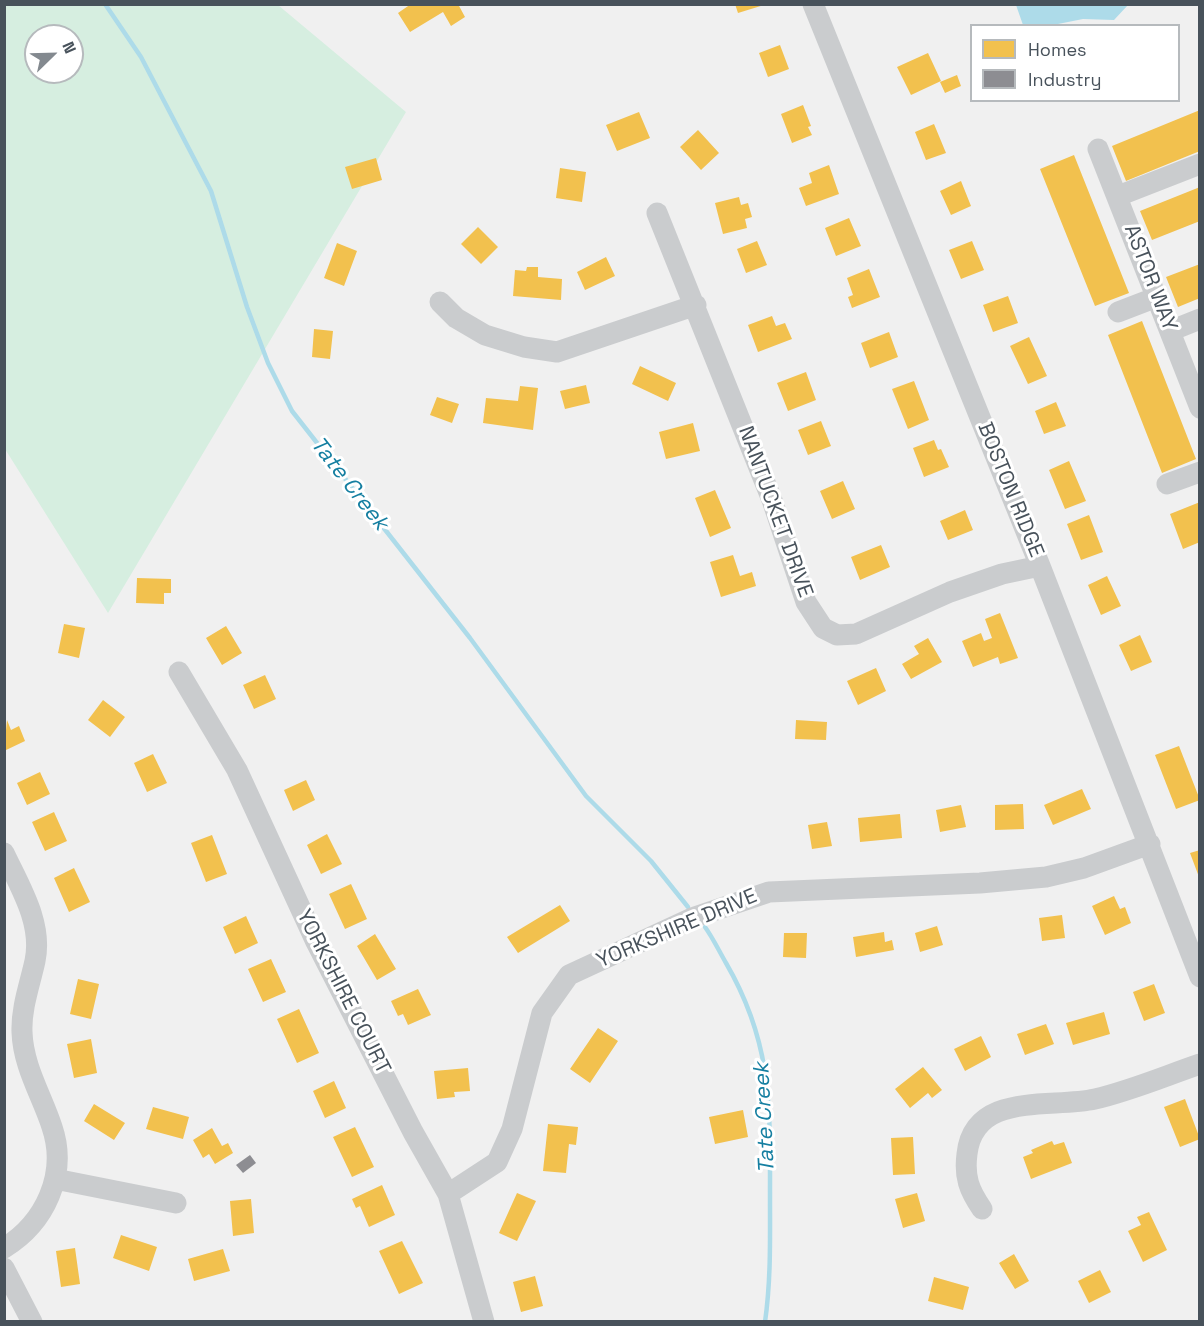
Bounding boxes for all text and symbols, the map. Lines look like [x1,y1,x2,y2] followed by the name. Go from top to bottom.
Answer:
[24,24,84,84] north arrow
[970,24,1180,102] legend
[1028,38,1087,61] text: Homes
[57,39,81,57] text: N
[1028,68,1101,91] text: Industry
[1118,221,1182,335] street label: ASTOR WAY
[971,419,1049,561] street label: BOSTON RIDGE
[732,423,818,601] street label: NANTUCKET DRIVE
[304,432,394,536] water label: Tate Creek
[593,884,761,974] street label: YORKSHIRE DRIVE
[291,905,395,1079] street label: YORKSHIRE COURT
[749,1062,781,1174] water label: Tate Creek

